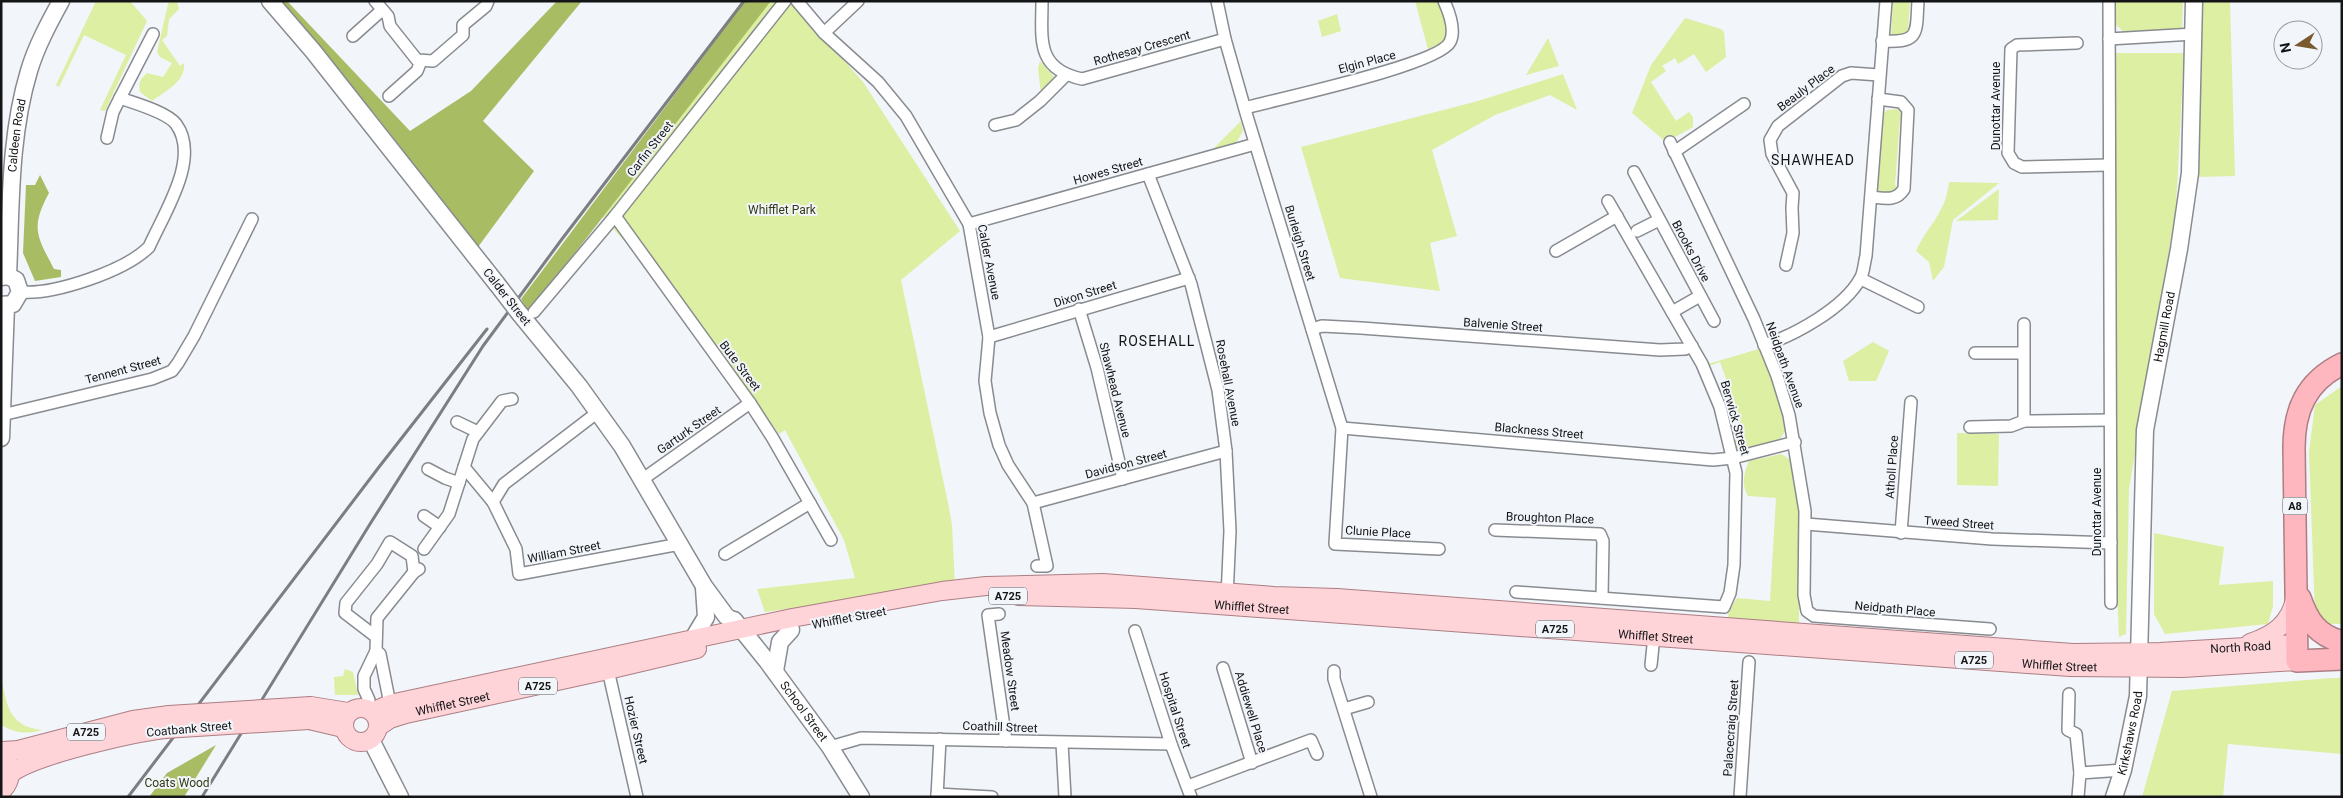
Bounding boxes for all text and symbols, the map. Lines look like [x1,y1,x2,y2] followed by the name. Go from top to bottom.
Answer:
[2273,20,2323,70] north arrow
[1092,27,1192,69] street label: Rothesay Crescent
[2276,41,2294,54] text: N
[1337,48,1397,76] street label: Elgin Place
[1775,62,1837,114] street label: Beauly Place
[1989,62,2003,150] street label: Dunottar Avenue
[5,97,29,173] street label: Caldeen Road
[624,119,676,179] street label: Carfin Street
[1771,152,1855,168] district label: SHAWHEAD
[1072,154,1144,188] street label: Howes Street
[748,203,817,217] park label: Whifflet Park
[1282,203,1318,283] street label: Burleigh Street
[1669,218,1713,284] street label: Brooks Drive
[975,223,1003,301] street label: Calder Avenue
[480,265,534,329] street label: Calder Street
[1052,278,1118,310] street label: Dixon Street
[2151,290,2178,363] street label: Hagmill Road
[1463,315,1543,335] street label: Balvenie Street
[1763,320,1807,410] street label: Neidpath Avenue
[1119,333,1195,349] district label: ROSEHALL
[717,338,763,394] street label: Bute Street
[1213,338,1243,428] street label: Rosehall Avenue
[1096,341,1134,439] street label: Shawhead Avenue
[84,353,162,387] street label: Tennent Street
[1718,379,1752,457] street label: Berwick Street
[655,403,724,457] street label: Garturk Street
[1494,420,1584,442] street label: Blackness Street
[1883,435,1901,499] street label: Atholl Place
[1084,446,1168,482] street label: Davidson Street
[2090,468,2104,556] street label: Dunottar Avenue
[2282,498,2308,514] road number: A8
[1506,509,1594,527] street label: Broughton Place
[1924,514,1994,532] street label: Tweed Street
[1345,523,1411,541] street label: Clunie Place
[526,538,602,566] street label: William Street
[989,588,1027,604] road number: A725
[1214,598,1290,617] street label: Whifflet Street
[1854,598,1936,620] street label: Neidpath Place
[811,604,887,632] street label: Whifflet Street
[1536,620,1574,638] road number: A725
[1617,627,1694,647] street label: Whifflet Street
[997,630,1023,712] street label: Meadow Street
[2210,639,2272,656] street label: North Road
[1955,652,1993,668] road number: A725
[2021,657,2097,674] street label: Whifflet Street
[1156,670,1194,750] street label: Hospital Street
[1232,670,1270,754] street label: Addiewell Place
[519,678,557,694] road number: A725
[777,678,831,744] street label: School Street
[1721,679,1741,777] street label: Palacecraig Street
[414,689,491,719] street label: Whifflet Street
[2115,691,2145,777] street label: Kirkshaws Road
[621,695,651,765] street label: Hozier Street
[146,718,232,740] street label: Coatbank Street
[962,719,1038,735] street label: Coathill Street
[67,724,105,740] road number: A725
[144,776,210,790] park label: Coats Wood

